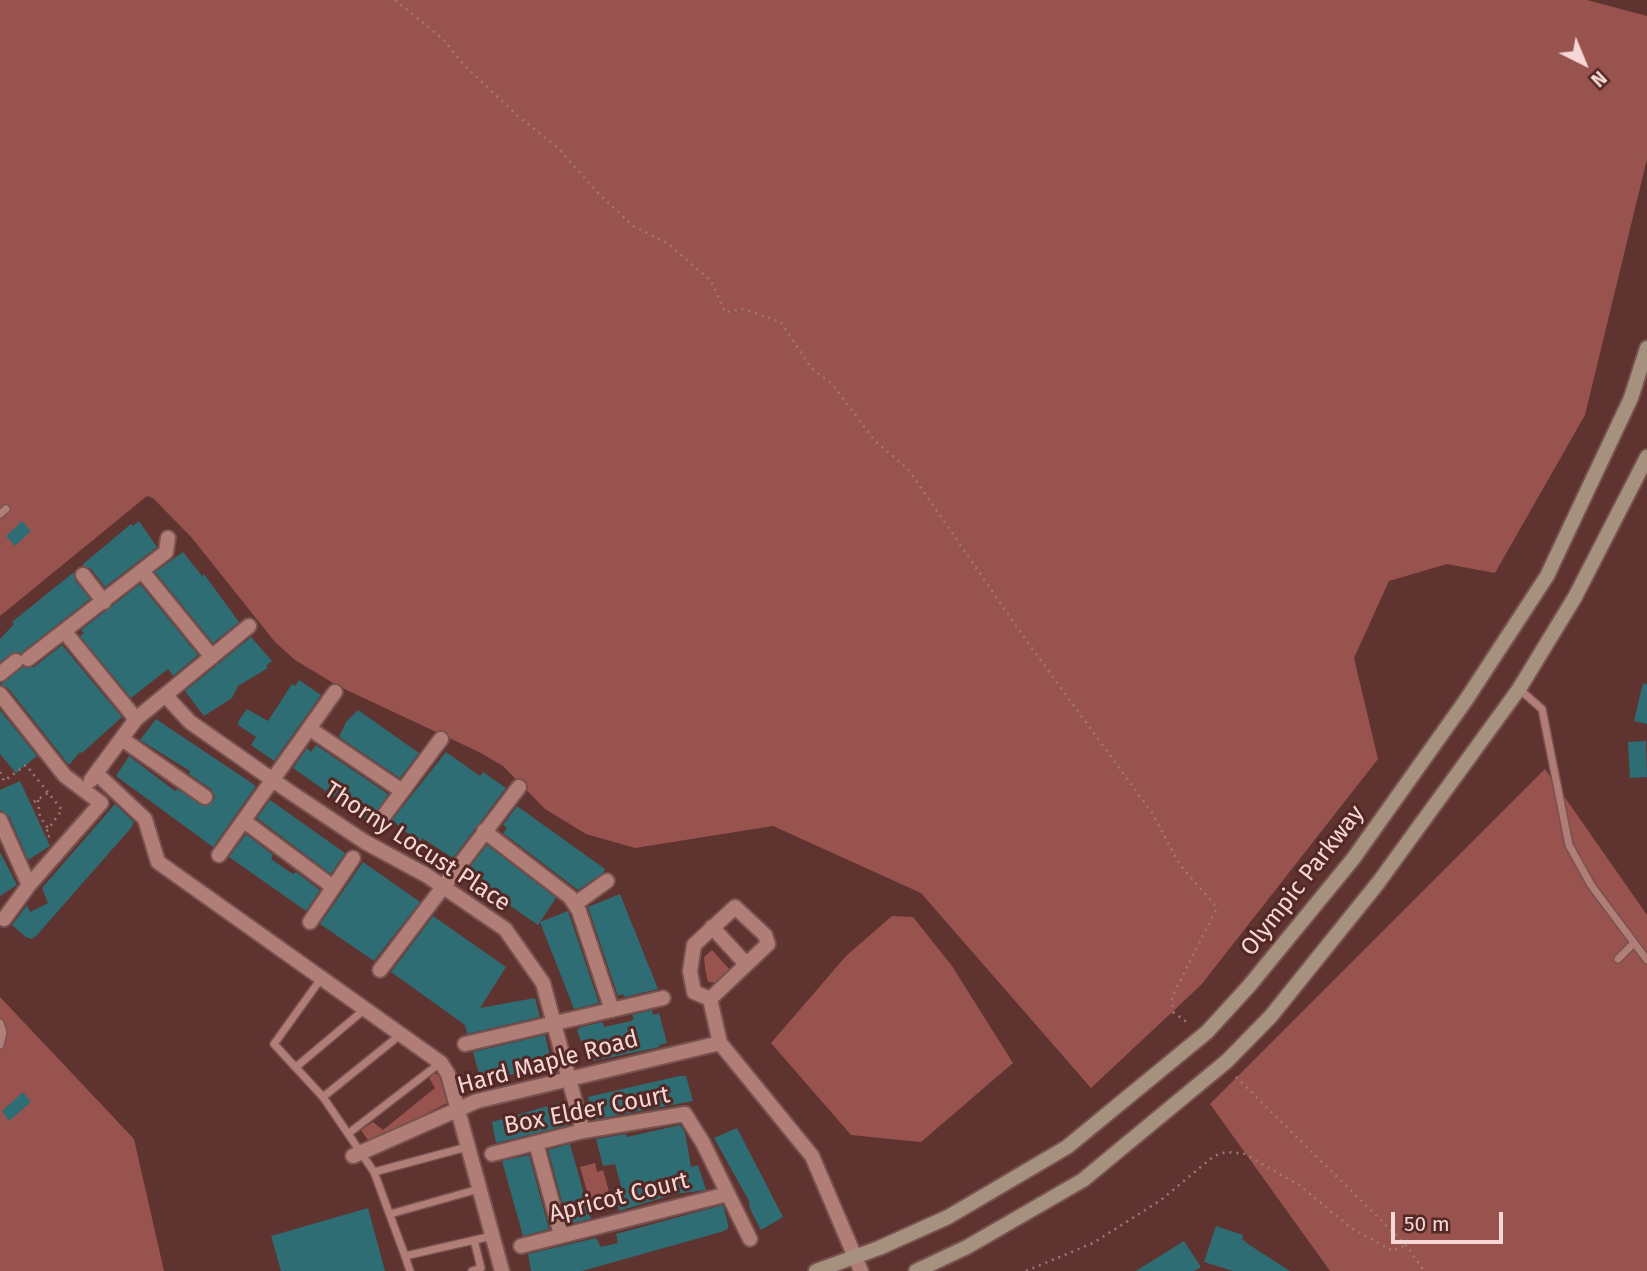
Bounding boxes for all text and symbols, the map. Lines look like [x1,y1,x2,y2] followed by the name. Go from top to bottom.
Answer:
[1549,28,1619,98] north arrow
[1586,66,1611,91] text: N
[318,776,516,918] street label: Thorny Locust Place
[1235,800,1371,962] street label: Olympic Parkway
[454,1025,642,1101] street label: Hard Maple Road
[502,1081,672,1141] street label: Box Elder Court
[546,1167,692,1229] street label: Apricot Court
[1395,1198,1507,1242] scale bar
[1404,1211,1450,1237] text: 50 m

